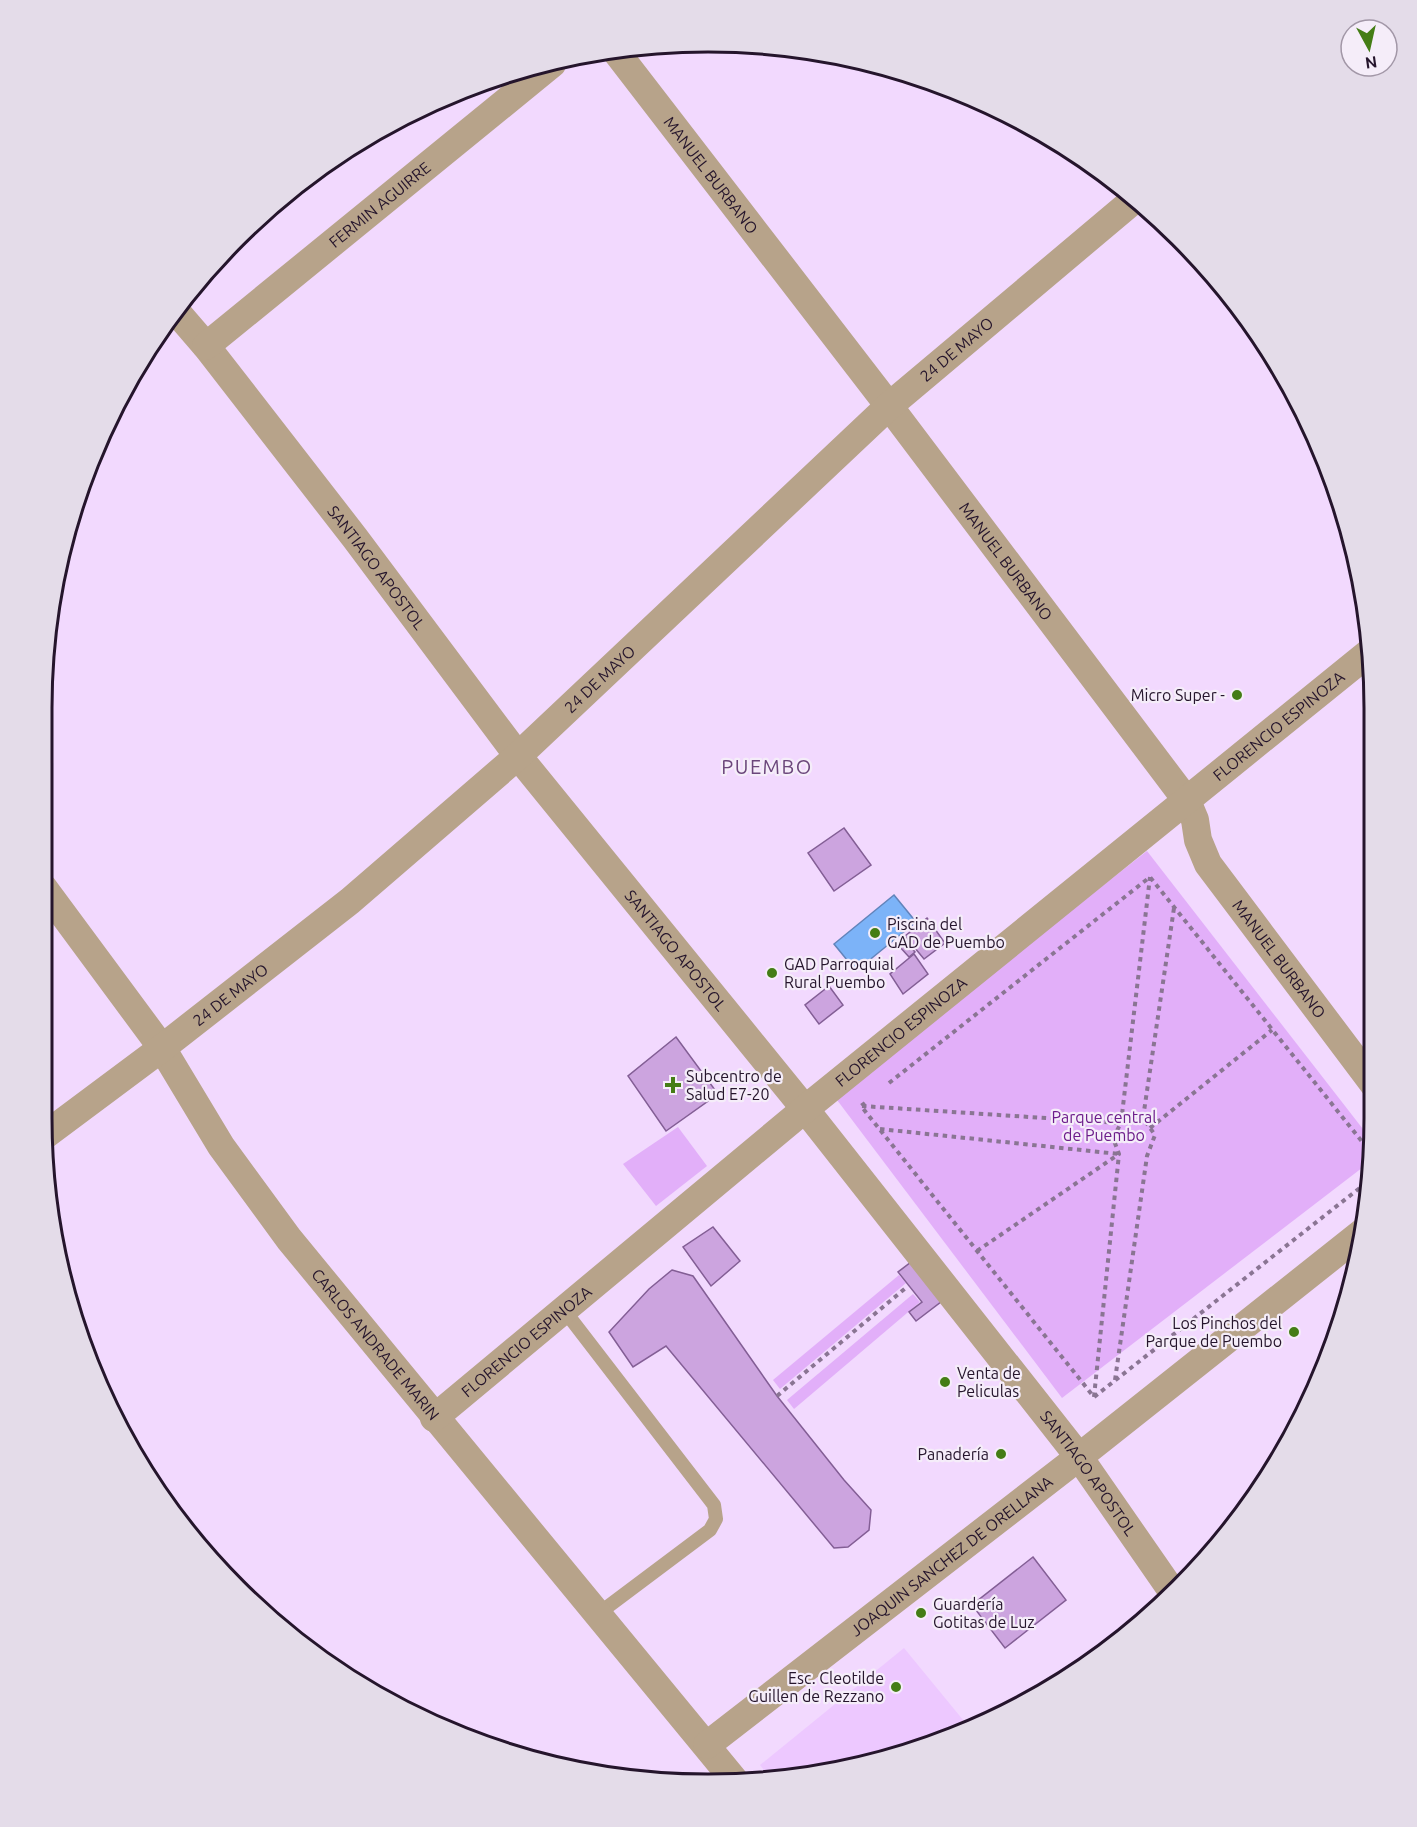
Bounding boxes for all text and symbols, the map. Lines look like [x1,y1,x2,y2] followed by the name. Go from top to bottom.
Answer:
[1339,18,1399,78] north arrow
[1364,53,1378,73] text: N
[660,113,762,237] street label: MANUEL BURBANO
[325,158,434,251] street label: FERMIN AGUIRRE
[916,313,997,385] street label: 24 DE MAYO
[956,499,1056,624] street label: MANUEL BURBANO
[324,502,429,633] street label: SANTIAGO APOSTOL
[561,642,639,716] street label: 24 DE MAYO
[1209,667,1348,784] street label: FLORENCIO ESPINOZA
[1131,686,1225,704] place label: Micro Super -
[1230,688,1244,702] marker: Micro Super -
[721,755,813,778] district label: PUEMBO
[622,886,730,1014] street label: SANTIAGO APOSTOL
[1229,896,1330,1021] street label: MANUEL BURBANO
[887,915,1005,951] place label: Piscina del GAD de Puembo
[868,926,882,940] marker: Piscina del GAD de Puembo
[784,955,894,991] place label: GAD Parroquial Rural Puembo
[189,960,271,1029] street label: 24 DE MAYO
[765,966,779,980] marker: GAD Parroquial Rural Puembo
[832,973,970,1090] street label: FLORENCIO ESPINOZA
[686,1067,782,1103] place label: Subcentro de Salud E7-20
[664,1076,682,1094] marker: Subcentro de Salud E7-20
[1052,1108,1156,1144] park label: Parque central de Puembo
[308,1265,443,1423] street label: CARLOS ANDRADE MARIN
[458,1282,595,1400] street label: FLORENCIO ESPINOZA
[1145,1314,1282,1350] place label: Los Pinchos del Parque de Puembo
[1287,1325,1301,1339] marker: Los Pinchos del Parque de Puembo
[957,1364,1021,1400] place label: Venta de Peliculas
[938,1375,952,1389] marker: Venta de Peliculas
[1037,1407,1140,1539] street label: SANTIAGO APOSTOL
[918,1445,989,1463] place label: Panadería
[994,1447,1008,1461] marker: Panadería
[847,1472,1056,1640] street label: JOAQUIN SANCHEZ DE ORELLANA
[933,1595,1035,1631] place label: Guardería Gotitas de Luz
[914,1606,928,1620] marker: Guardería Gotitas de Luz
[748,1669,884,1705] place label: Esc. Cleotilde Guillen de Rezzano
[889,1680,903,1694] marker: Esc. Cleotilde Guillen de Rezzano

